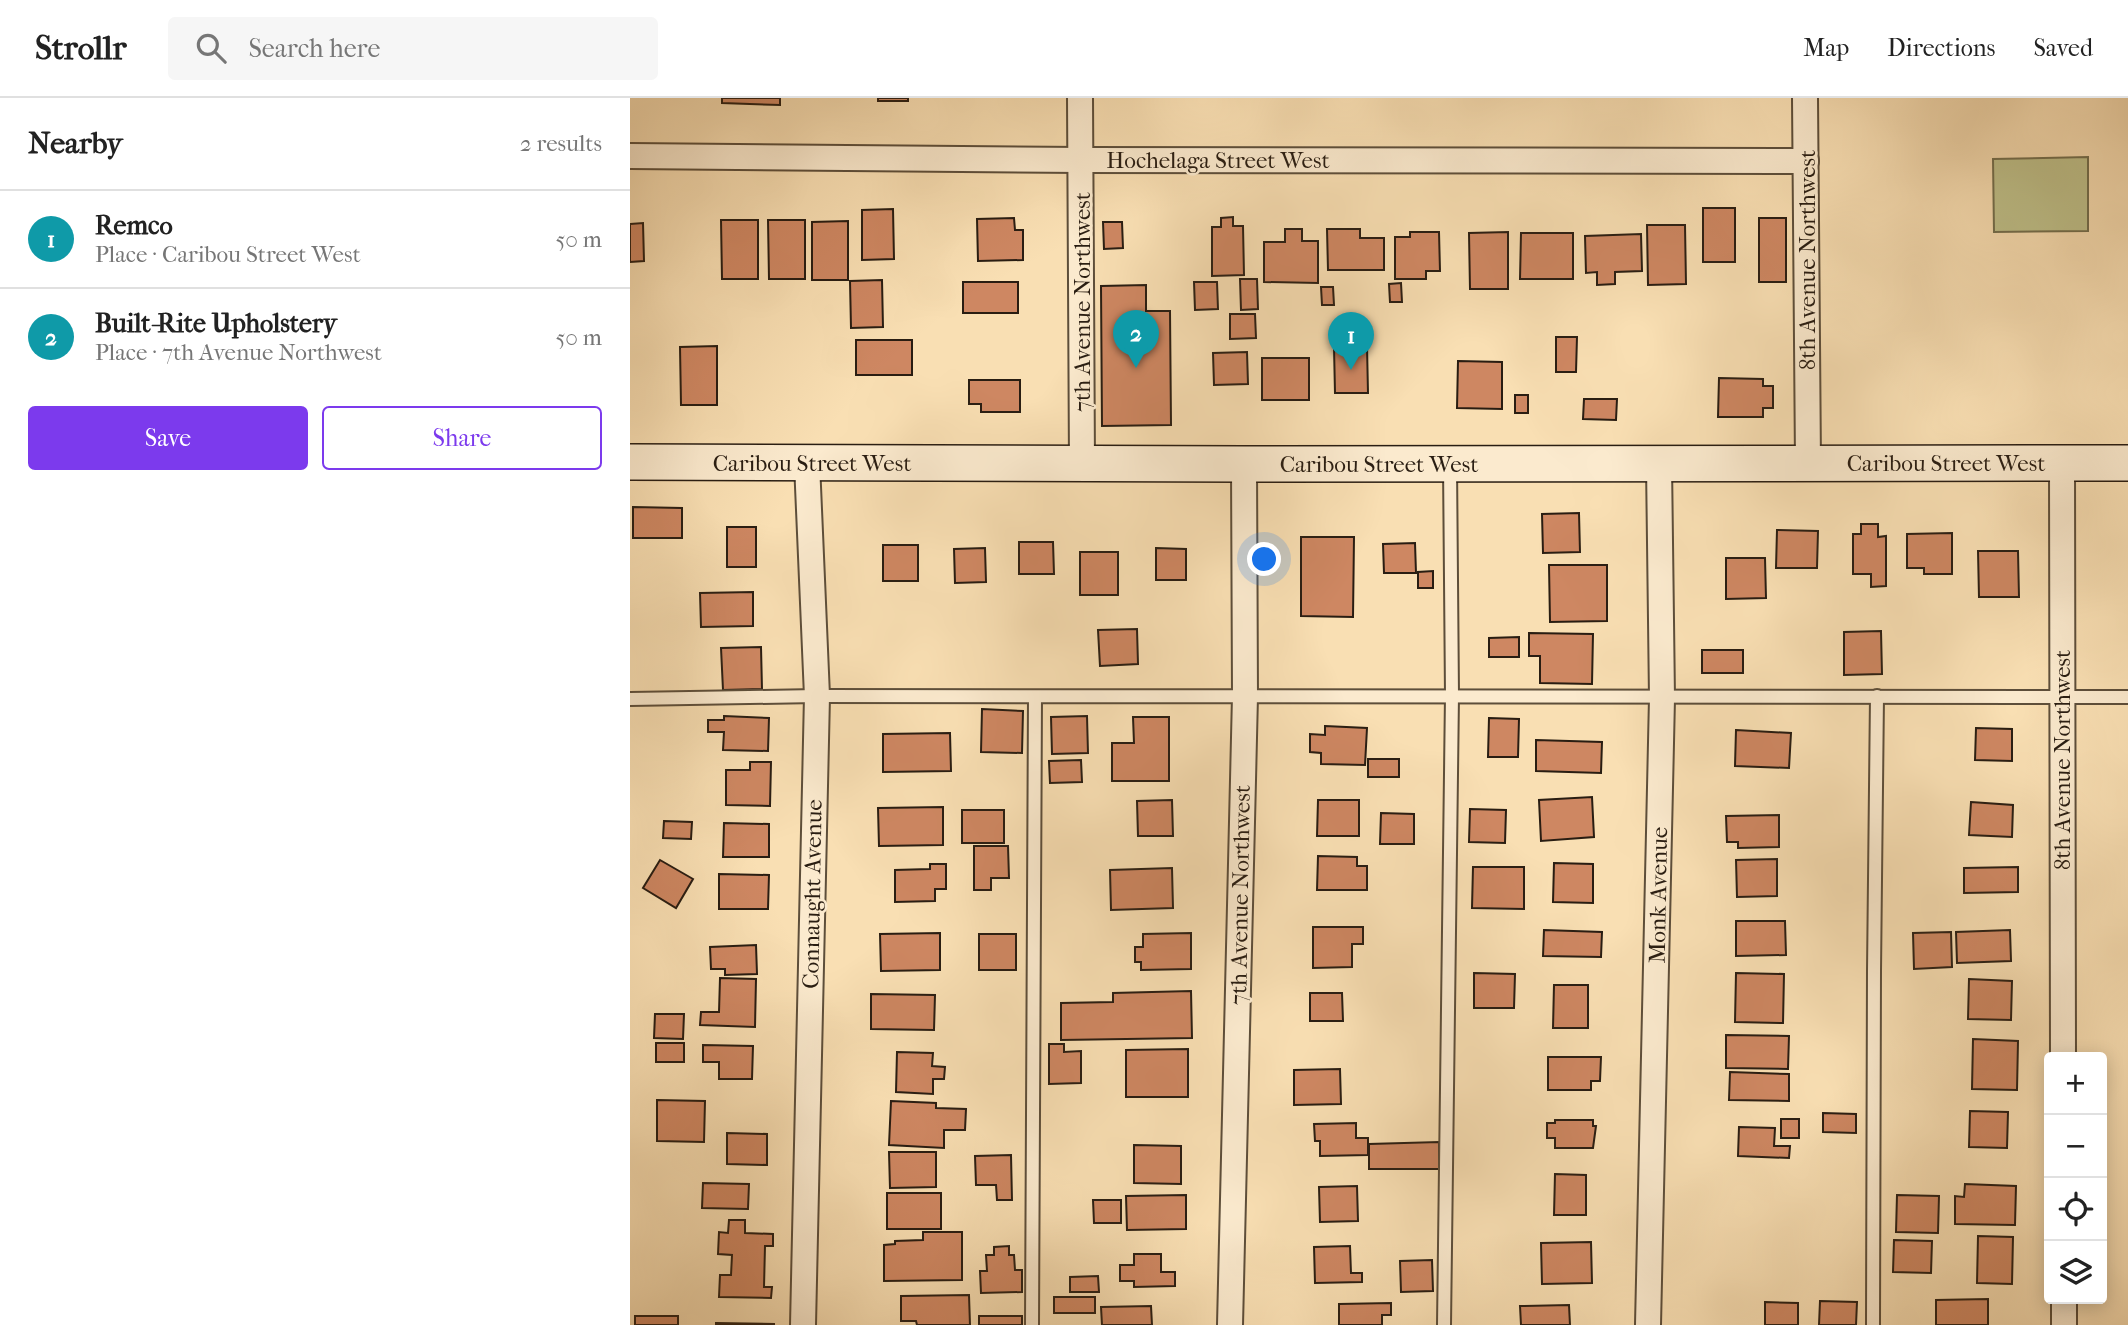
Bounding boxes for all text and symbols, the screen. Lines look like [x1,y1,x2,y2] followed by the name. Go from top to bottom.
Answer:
[168,17,658,80] search box
[35,29,126,68] text: Strollr
[192,29,230,67] icon: search
[248,33,380,64] text: Search here
[1803,34,1849,62] text: Map
[1887,34,1995,62] text: Directions
[2033,34,2093,62] text: Saved
[28,126,123,161] text: Nearby
[520,130,602,157] text: 2 results
[1106,147,1330,174] street label: Hochelaga Street West
[1794,150,1821,370] street label: 8th Avenue Northwest
[1069,192,1096,412] street label: 7th Avenue Northwest
[95,210,173,241] text: Remco
[47,226,55,253] text: 1
[555,226,602,253] text: 50 m
[95,241,361,268] text: Place · Caribou Street West
[95,308,337,339] text: Built-Rite Upholstery
[1113,310,1159,368] pin: 2
[1328,312,1374,370] pin: 1
[45,324,57,351] text: 2
[555,324,602,351] text: 50 m
[95,339,382,366] text: Place · 7th Avenue Northwest
[28,406,308,470] button: Save
[322,406,602,470] button: Share
[713,450,911,477] street label: Caribou Street West
[1847,450,2045,477] street label: Caribou Street West
[1280,451,1478,478] street label: Caribou Street West
[1247,542,1281,576] your location
[2049,650,2076,870] street label: 8th Avenue Northwest
[1225,785,1256,1005] street label: 7th Avenue Northwest
[797,799,828,989] street label: Connaught Avenue
[1644,826,1673,964] street label: Monk Avenue
[2044,1052,2107,1304] map controls
[2044,1052,2107,1115] button: +
[2044,1115,2107,1178] button: −
[2044,1178,2107,1241] button: locate
[2044,1241,2107,1304] button: layers

